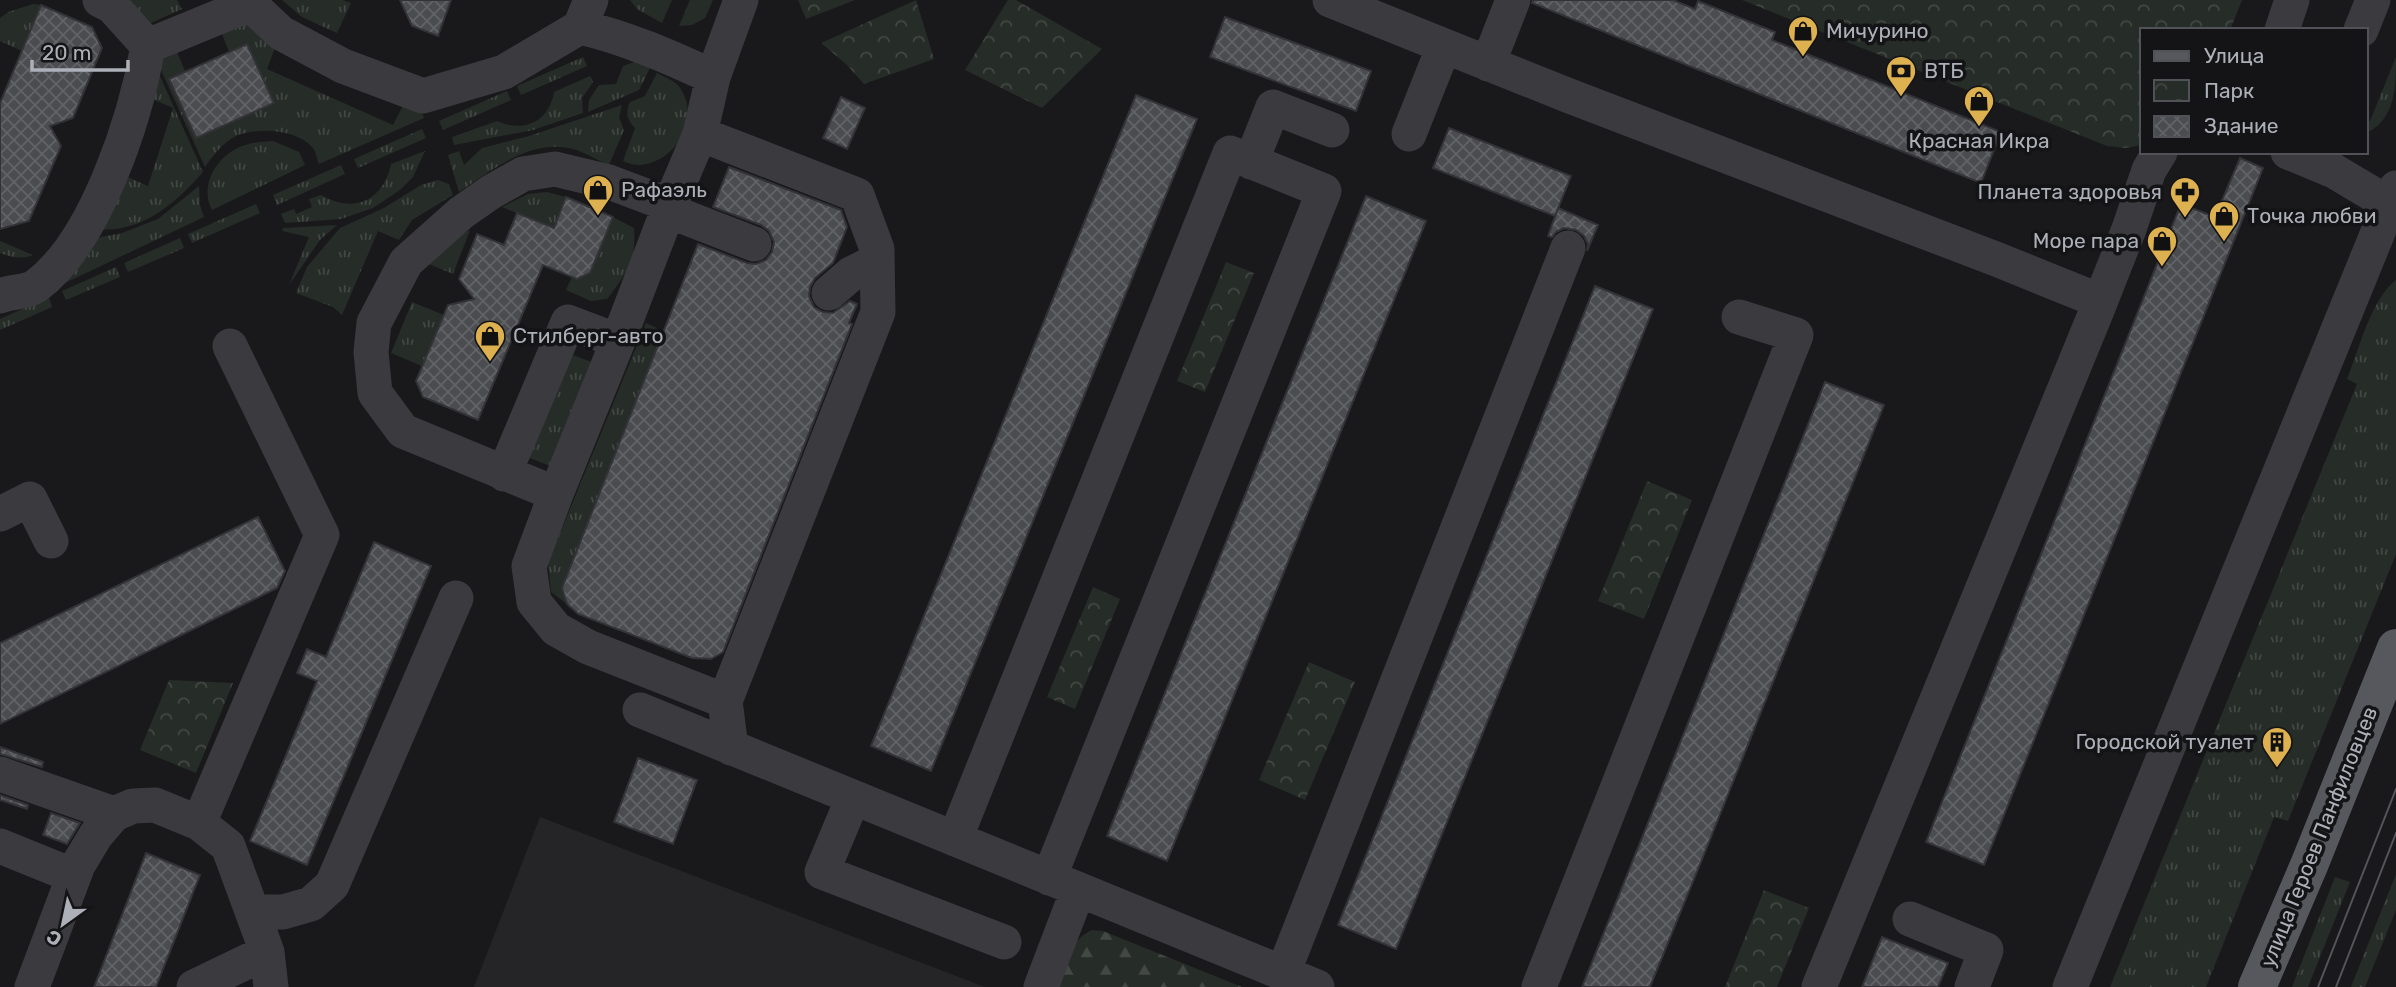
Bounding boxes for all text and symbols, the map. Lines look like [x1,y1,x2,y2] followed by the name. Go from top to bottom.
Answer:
[1786,14,1820,58] shop icon: Мичурино
[1826,18,1929,43] place label: Мичурино
[32,28,128,72] scale bar
[2140,28,2368,154] legend
[42,40,91,65] text: 20 m
[2204,43,2264,68] text: Улица
[1884,54,1918,98] bank icon: ВТБ
[1924,58,1964,83] place label: ВТБ
[2204,78,2254,103] text: Парк
[1962,84,1996,128] shop icon: Красная Икра
[2204,113,2279,138] text: Здание
[1908,128,2050,153] place label: Красная Икра
[581,173,615,217] shop icon: Рафаэль
[2168,175,2202,219] pharmacy icon: Планета здоровья
[621,177,707,202] place label: Рафаэль
[1977,179,2162,204] place label: Планета здоровья
[2207,199,2241,243] shop icon: Точка любви
[2247,203,2376,228] place label: Точка любви
[2145,224,2179,268] shop icon: Море пара
[2033,228,2139,253] place label: Море пара
[473,319,507,363] shop icon: Стилберг-авто
[513,323,664,348] place label: Стилберг-авто
[2255,703,2382,971] street label: улица Героев Панфиловцев
[2260,725,2294,769] building icon: Городской туалет
[2076,729,2254,754] place label: Городской туалет
[28,889,98,959] north arrow
[42,925,66,951] text: С

